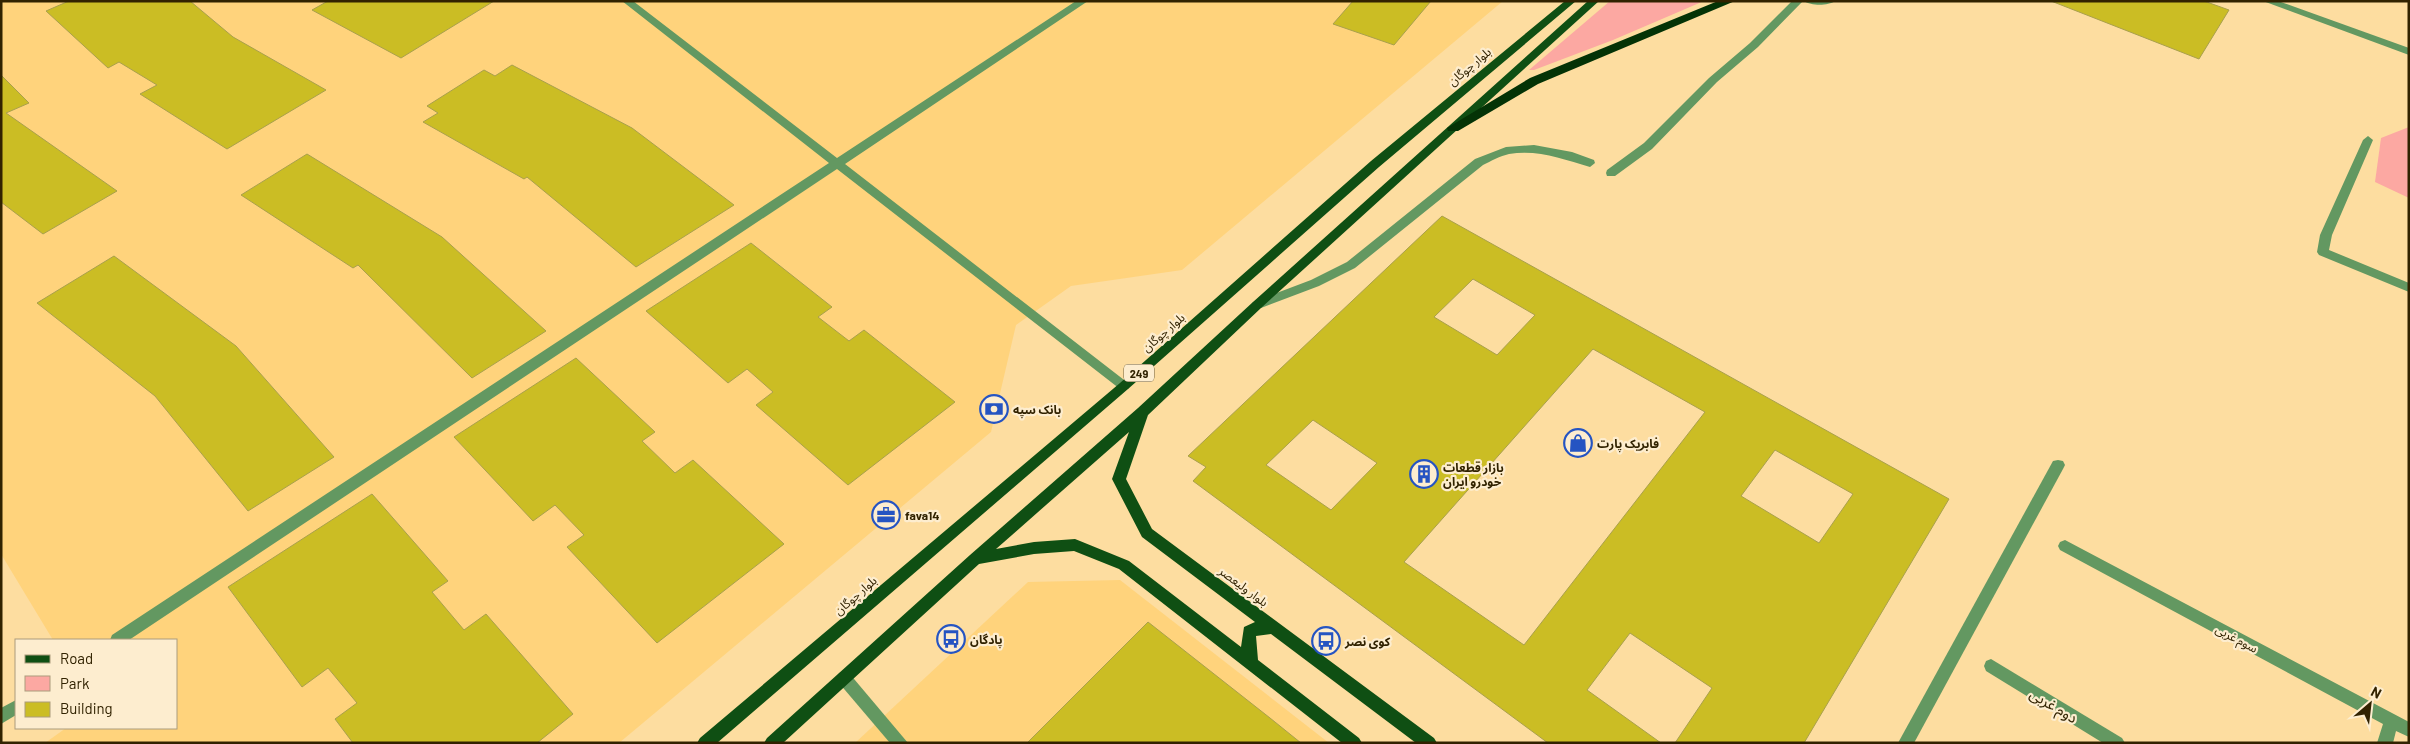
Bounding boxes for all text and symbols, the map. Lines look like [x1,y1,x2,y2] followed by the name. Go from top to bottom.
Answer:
[1445,44,1495,89] street label: بلوار چوگان
[1139,310,1188,356] street label: بلوار چوگان
[1124,364,1154,382] road number: 249
[979,394,1009,424] bank icon: بانک سپه
[1013,402,1061,419] place label: بانک سپه
[1563,428,1593,458] shop icon: فابریک پارت
[1597,436,1659,453] place label: فابریک پارت
[1409,459,1439,489] building icon: بازار قطعات خودرو ایران
[1443,460,1504,489] place label: بازار قطعات خودرو ایران
[871,500,901,530] office icon: fava14
[905,508,940,522] place label: fava14
[1215,563,1271,610] street label: بلوار ولیعصر
[831,573,880,619] street label: بلوار چوگان
[2212,621,2260,658] street label: سوم غربی
[936,624,966,654] bus stop icon: پادگان
[1311,626,1341,656] bus stop icon: کوی نصر
[970,632,1002,649] place label: پادگان
[1344,634,1391,649] place label: کوی نصر
[15,639,178,729] legend
[60,649,93,667] text: Road
[60,674,90,692] text: Park
[2345,679,2395,729] north arrow
[2368,682,2384,702] text: N
[2025,684,2081,729] street label: دوم غربی
[60,699,113,717] text: Building

